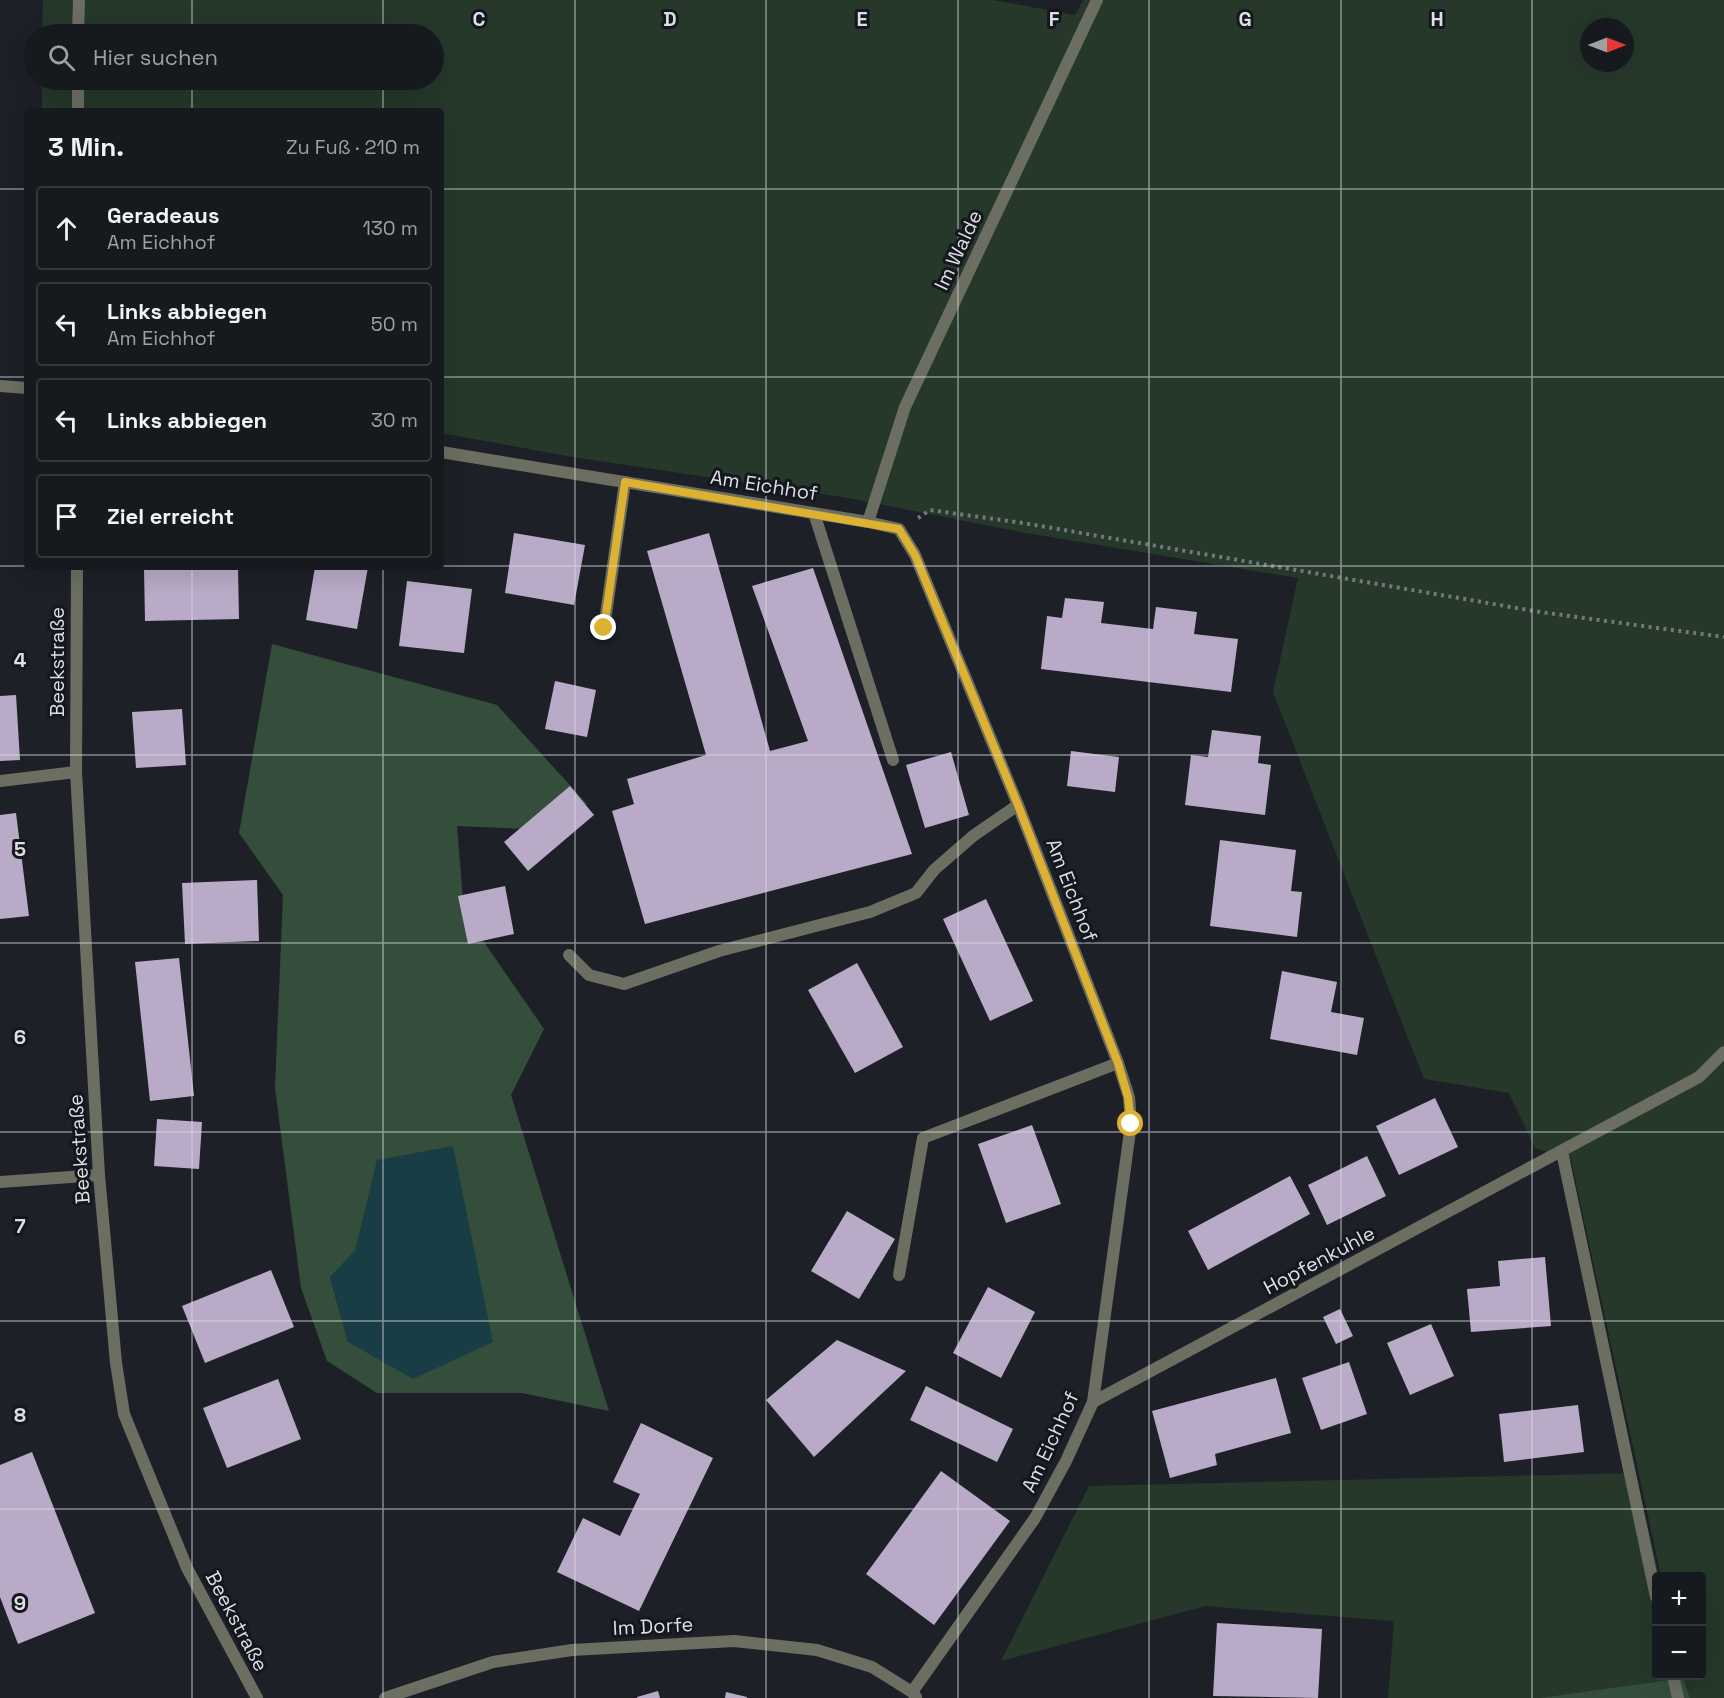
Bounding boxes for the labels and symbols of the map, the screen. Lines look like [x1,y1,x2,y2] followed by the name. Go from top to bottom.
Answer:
[473,6,486,32] text: C
[663,6,677,32] text: D
[856,6,868,32] text: E
[1049,6,1060,32] text: F
[1238,6,1252,32] text: G
[1430,6,1444,32] text: H
[1580,18,1634,72] north arrow
[928,206,988,294] street label: Im Walde
[708,464,820,506] street label: Am Eichhof
[44,607,70,717] street label: Beekstraße
[590,614,616,640] route end
[14,647,27,673] text: 4
[1040,835,1104,945] street label: Am Eichhof
[14,836,26,862] text: 5
[14,1024,26,1050] text: 6
[62,1093,96,1205] street label: Beekstraße
[1117,1110,1143,1136] route start
[14,1213,26,1239] text: 7
[1259,1220,1379,1300] street label: Hopfenkuhle
[1015,1387,1085,1497] street label: Am Eichhof
[14,1402,26,1428] text: 8
[200,1566,274,1676] street label: Beekstraße
[14,1590,26,1616] text: 9
[612,1611,694,1641] street label: Im Dorfe

